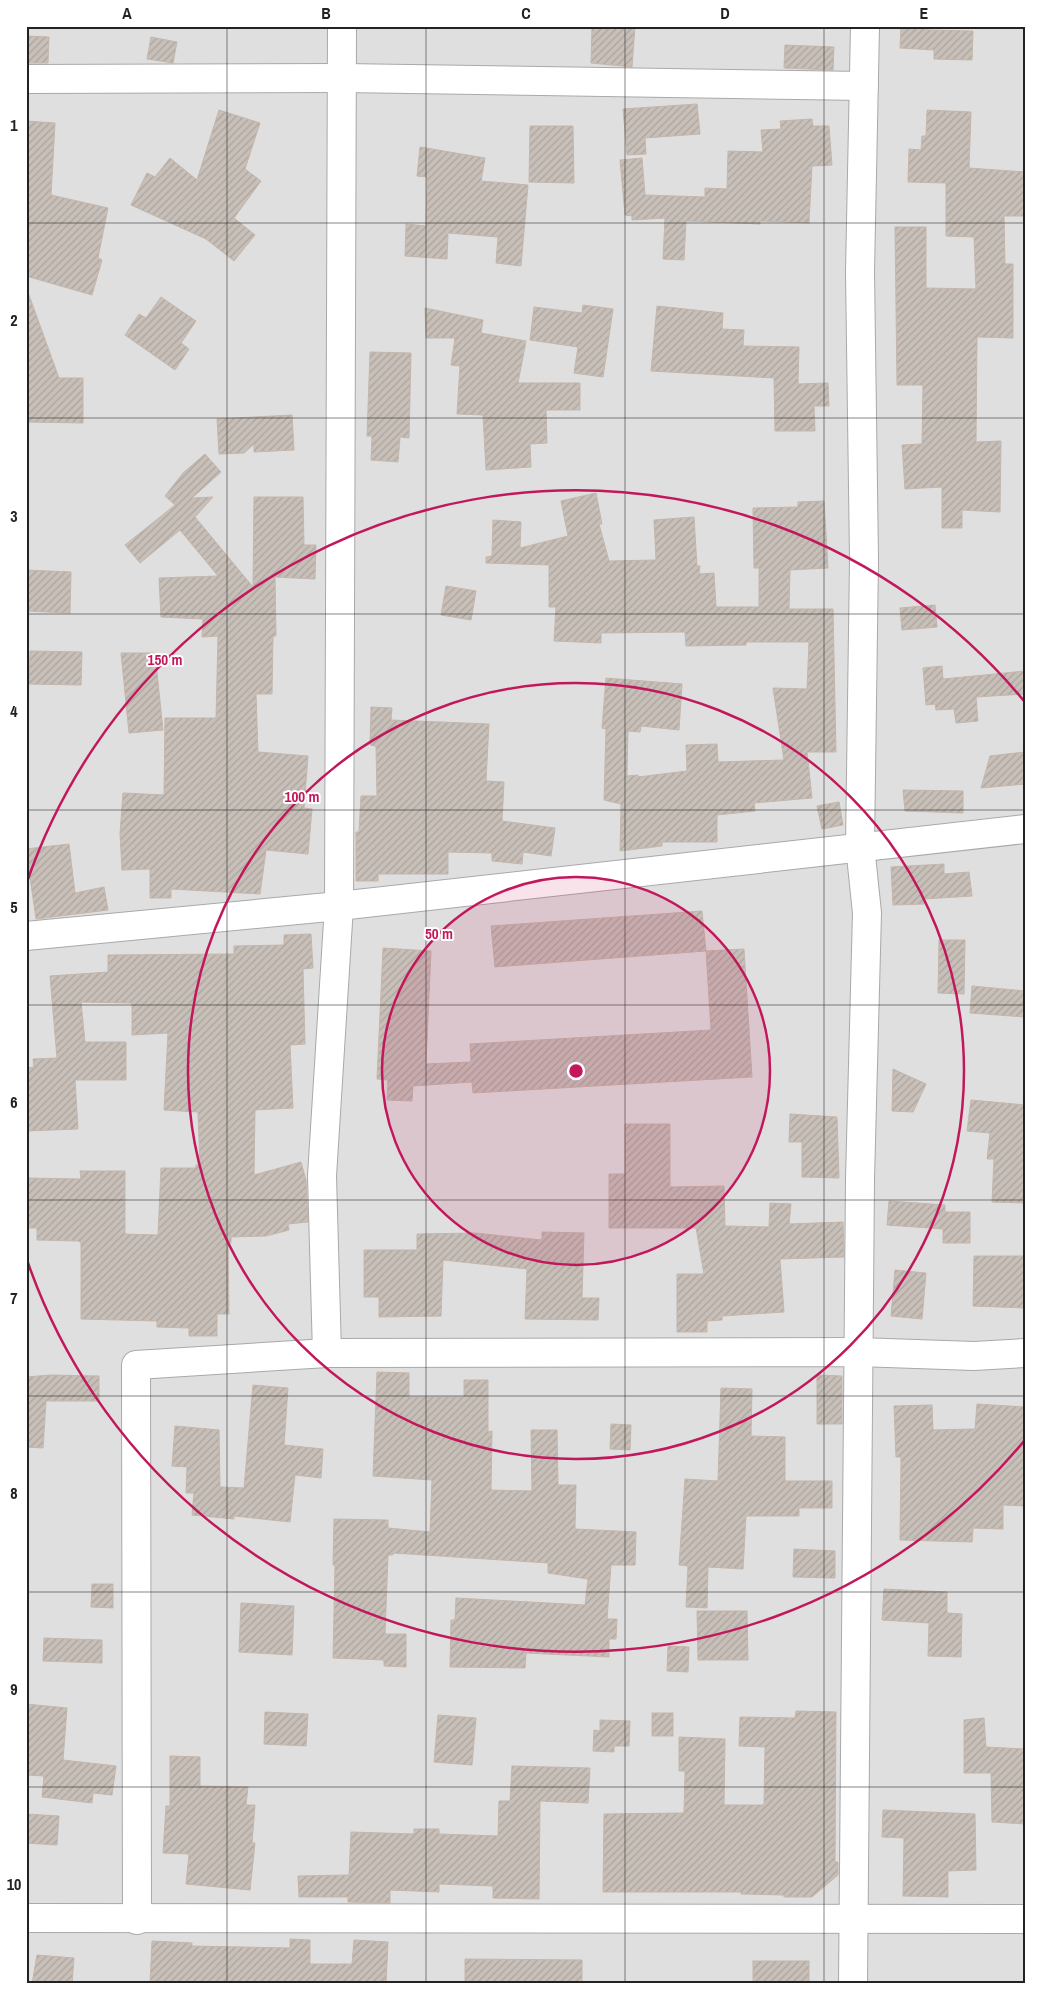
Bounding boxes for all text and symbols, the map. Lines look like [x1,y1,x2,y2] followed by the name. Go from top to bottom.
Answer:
[122,2,132,24] text: A
[321,2,331,24] text: B
[521,2,531,24] text: C
[720,2,730,24] text: D
[920,2,929,24] text: E
[10,114,18,136] text: 1
[10,309,18,331] text: 2
[10,505,18,527] text: 3
[148,649,182,670] text: 150 m
[10,700,18,722] text: 4
[285,786,319,807] text: 100 m
[10,896,18,918] text: 5
[425,923,453,944] text: 50 m
[567,1062,585,1080] centre of rings
[10,1091,18,1113] text: 6
[10,1287,18,1309] text: 7
[10,1482,18,1504] text: 8
[10,1678,18,1700] text: 9
[7,1873,21,1895] text: 10

